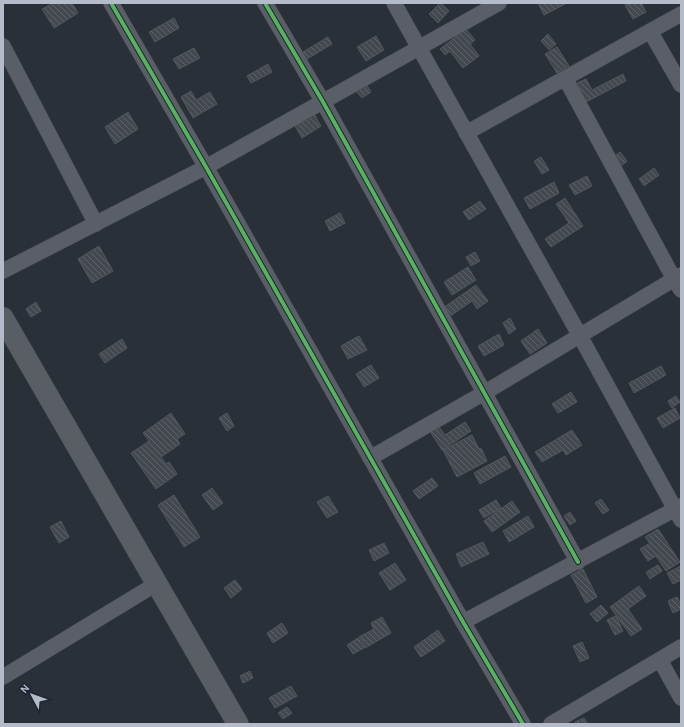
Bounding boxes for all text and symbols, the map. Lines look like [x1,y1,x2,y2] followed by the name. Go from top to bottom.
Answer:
[12,675,52,715] north arrow
[18,682,31,695] text: N

